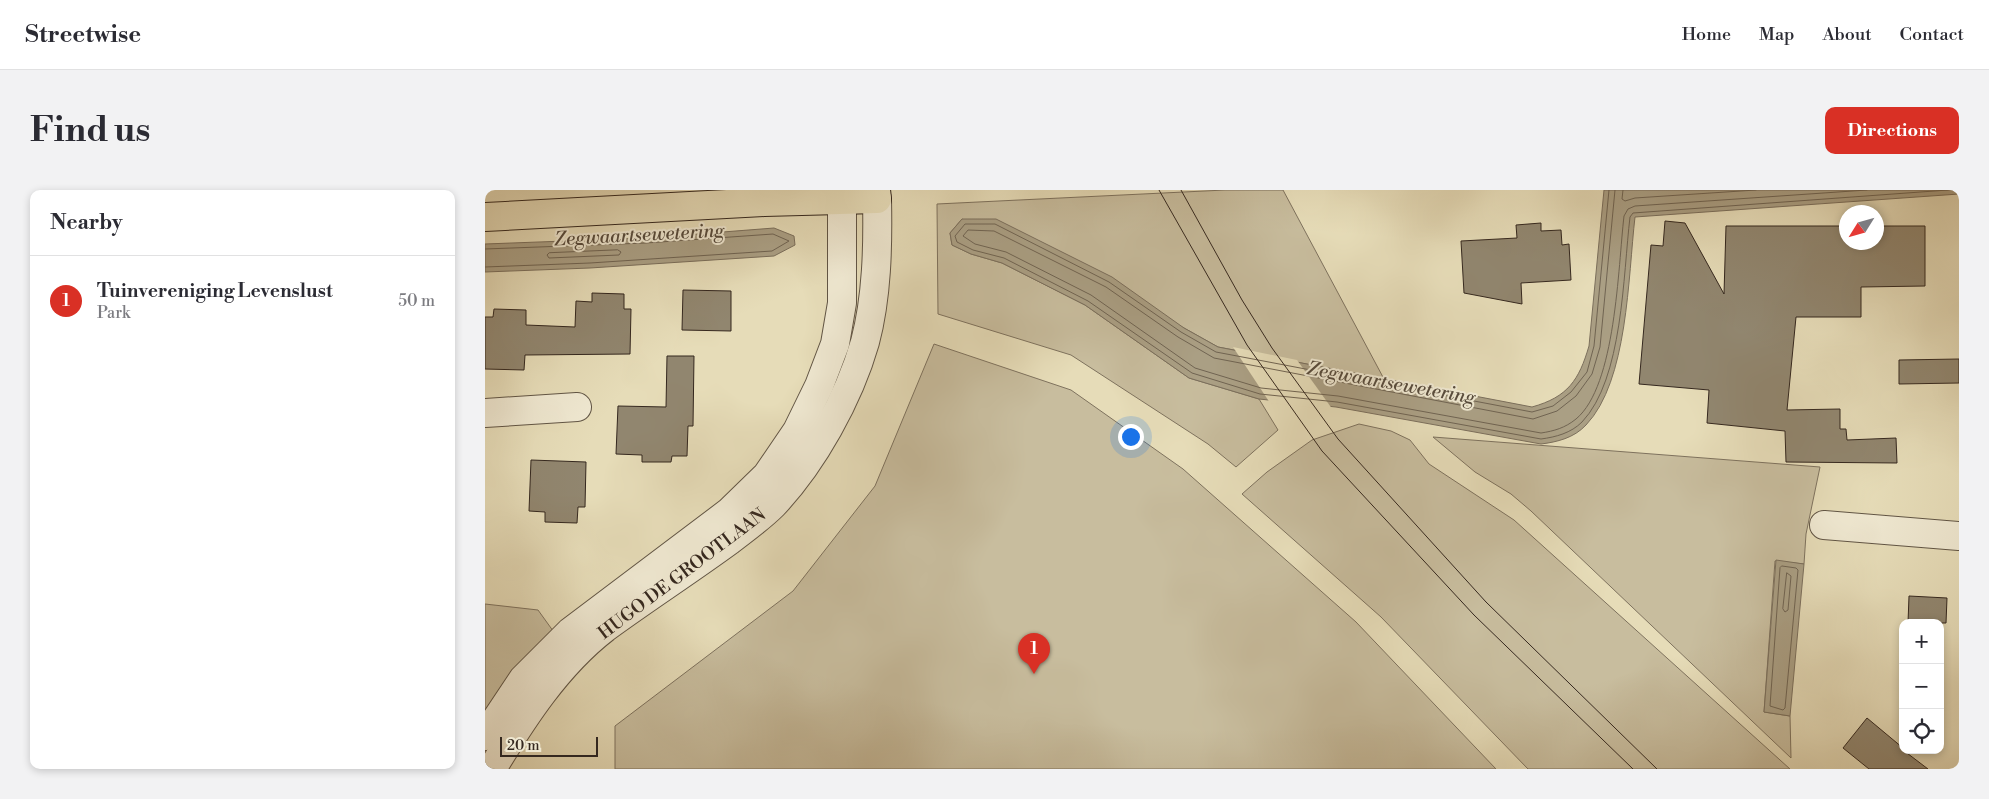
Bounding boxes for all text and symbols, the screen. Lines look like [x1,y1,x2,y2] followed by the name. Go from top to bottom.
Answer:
[25,20,141,50] text: Streetwise
[1682,23,1731,46] text: Home
[1759,23,1795,46] text: Map
[1823,23,1872,46] text: About
[1900,23,1964,46] text: Contact
[1825,107,1959,154] button: Directions
[30,109,150,152] text: Find us
[1839,205,1884,250] north arrow
[50,210,123,236] text: Nearby
[553,218,726,251] water label: Zegwaartsewetering
[97,279,333,303] text: Tuinvereniging Levenslust
[62,291,70,311] text: 1
[398,291,435,311] text: 50 m
[97,303,130,323] text: Park
[1305,356,1478,410] water label: Zegwaartsewetering
[1118,424,1144,450] your location
[593,503,771,645] street label: HUGO DE GROOTLAAN
[1899,619,1944,754] map controls
[1899,619,1944,664] button: +
[1018,633,1050,674] pin: 1
[1899,664,1944,709] button: −
[1899,709,1944,754] button: locate
[500,734,597,757] scale bar
[507,737,539,755] text: 20 m

